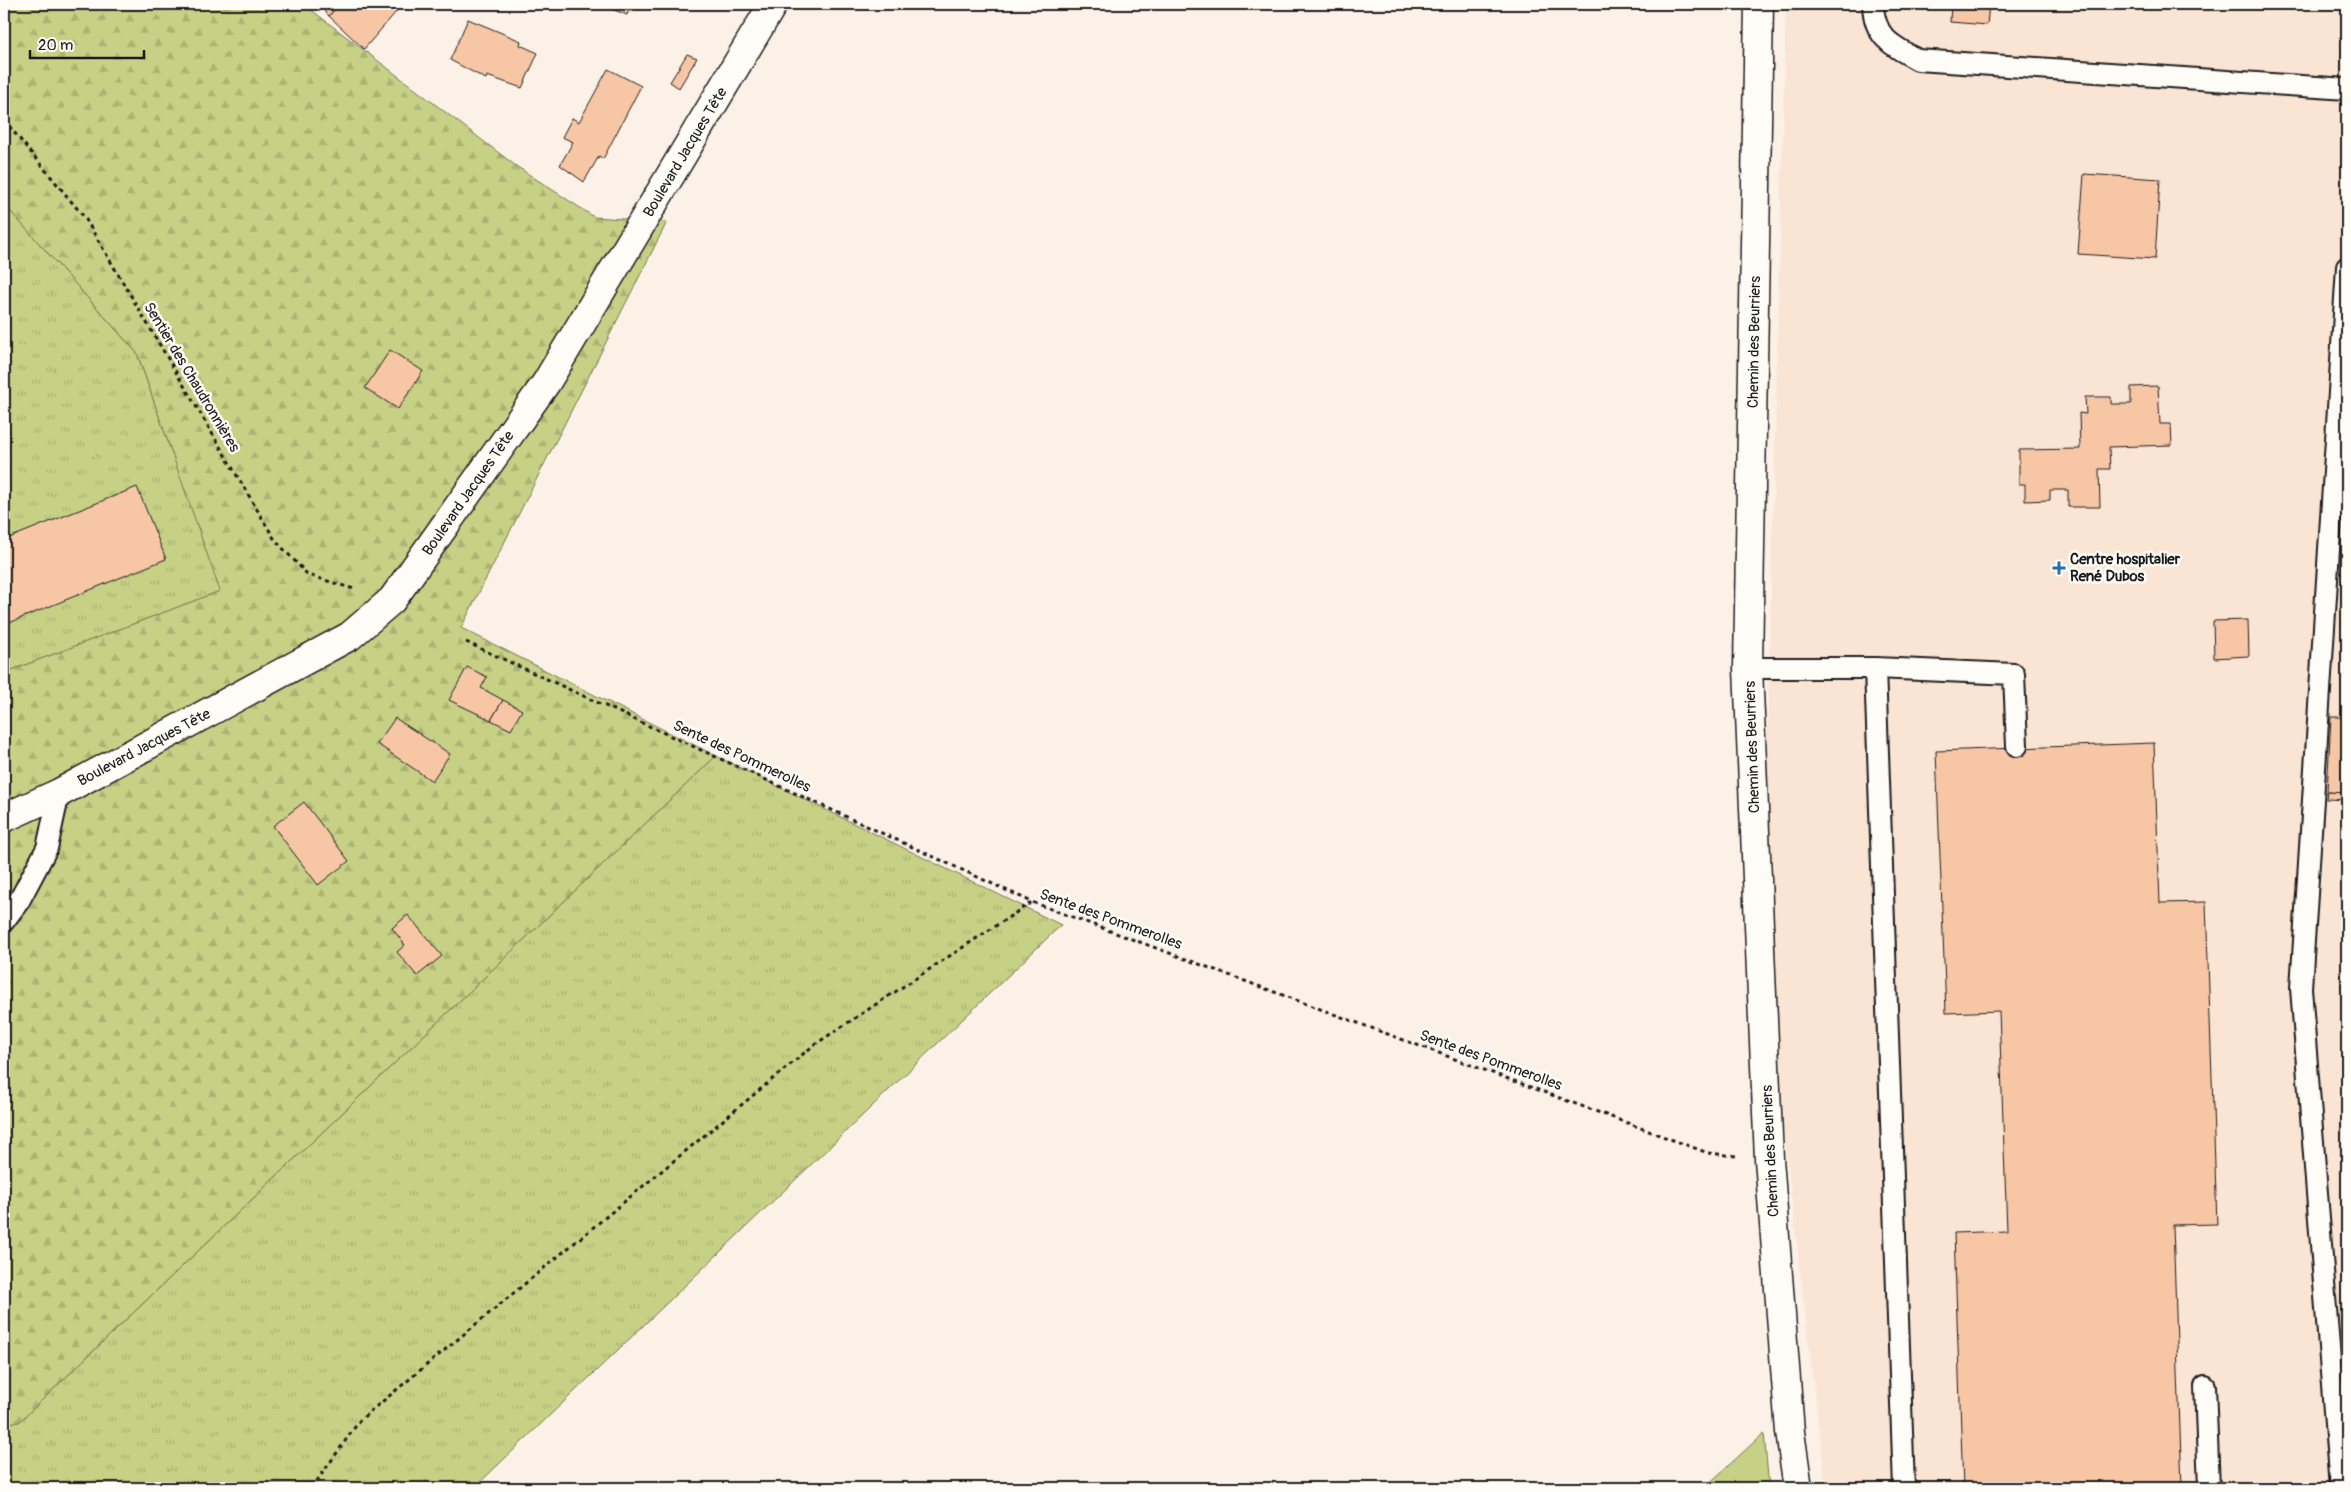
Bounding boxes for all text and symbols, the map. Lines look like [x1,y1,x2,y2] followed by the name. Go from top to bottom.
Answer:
[30,28,144,60] scale bar
[38,36,73,55] text: 20 m
[639,83,732,221] street label: Boulevard Jacques Tête
[1744,275,1765,408] street label: Chemin des Beurriers
[139,299,244,456] street label: Sentier des Chaudronnières
[418,427,519,559] street label: Boulevard Jacques Tête
[2070,550,2181,586] place label: Centre hospitalier René Dubos
[2052,561,2066,575] marker: Centre hospitalier René Dubos
[1741,680,1764,813] street label: Chemin des Beurriers
[74,704,215,791] street label: Boulevard Jacques Tête
[670,716,814,797] street label: Sente des Pommerolles
[1037,885,1185,954] street label: Sente des Pommerolles
[1417,1026,1565,1095] street label: Sente des Pommerolles
[1758,1084,1783,1218] street label: Chemin des Beurriers

